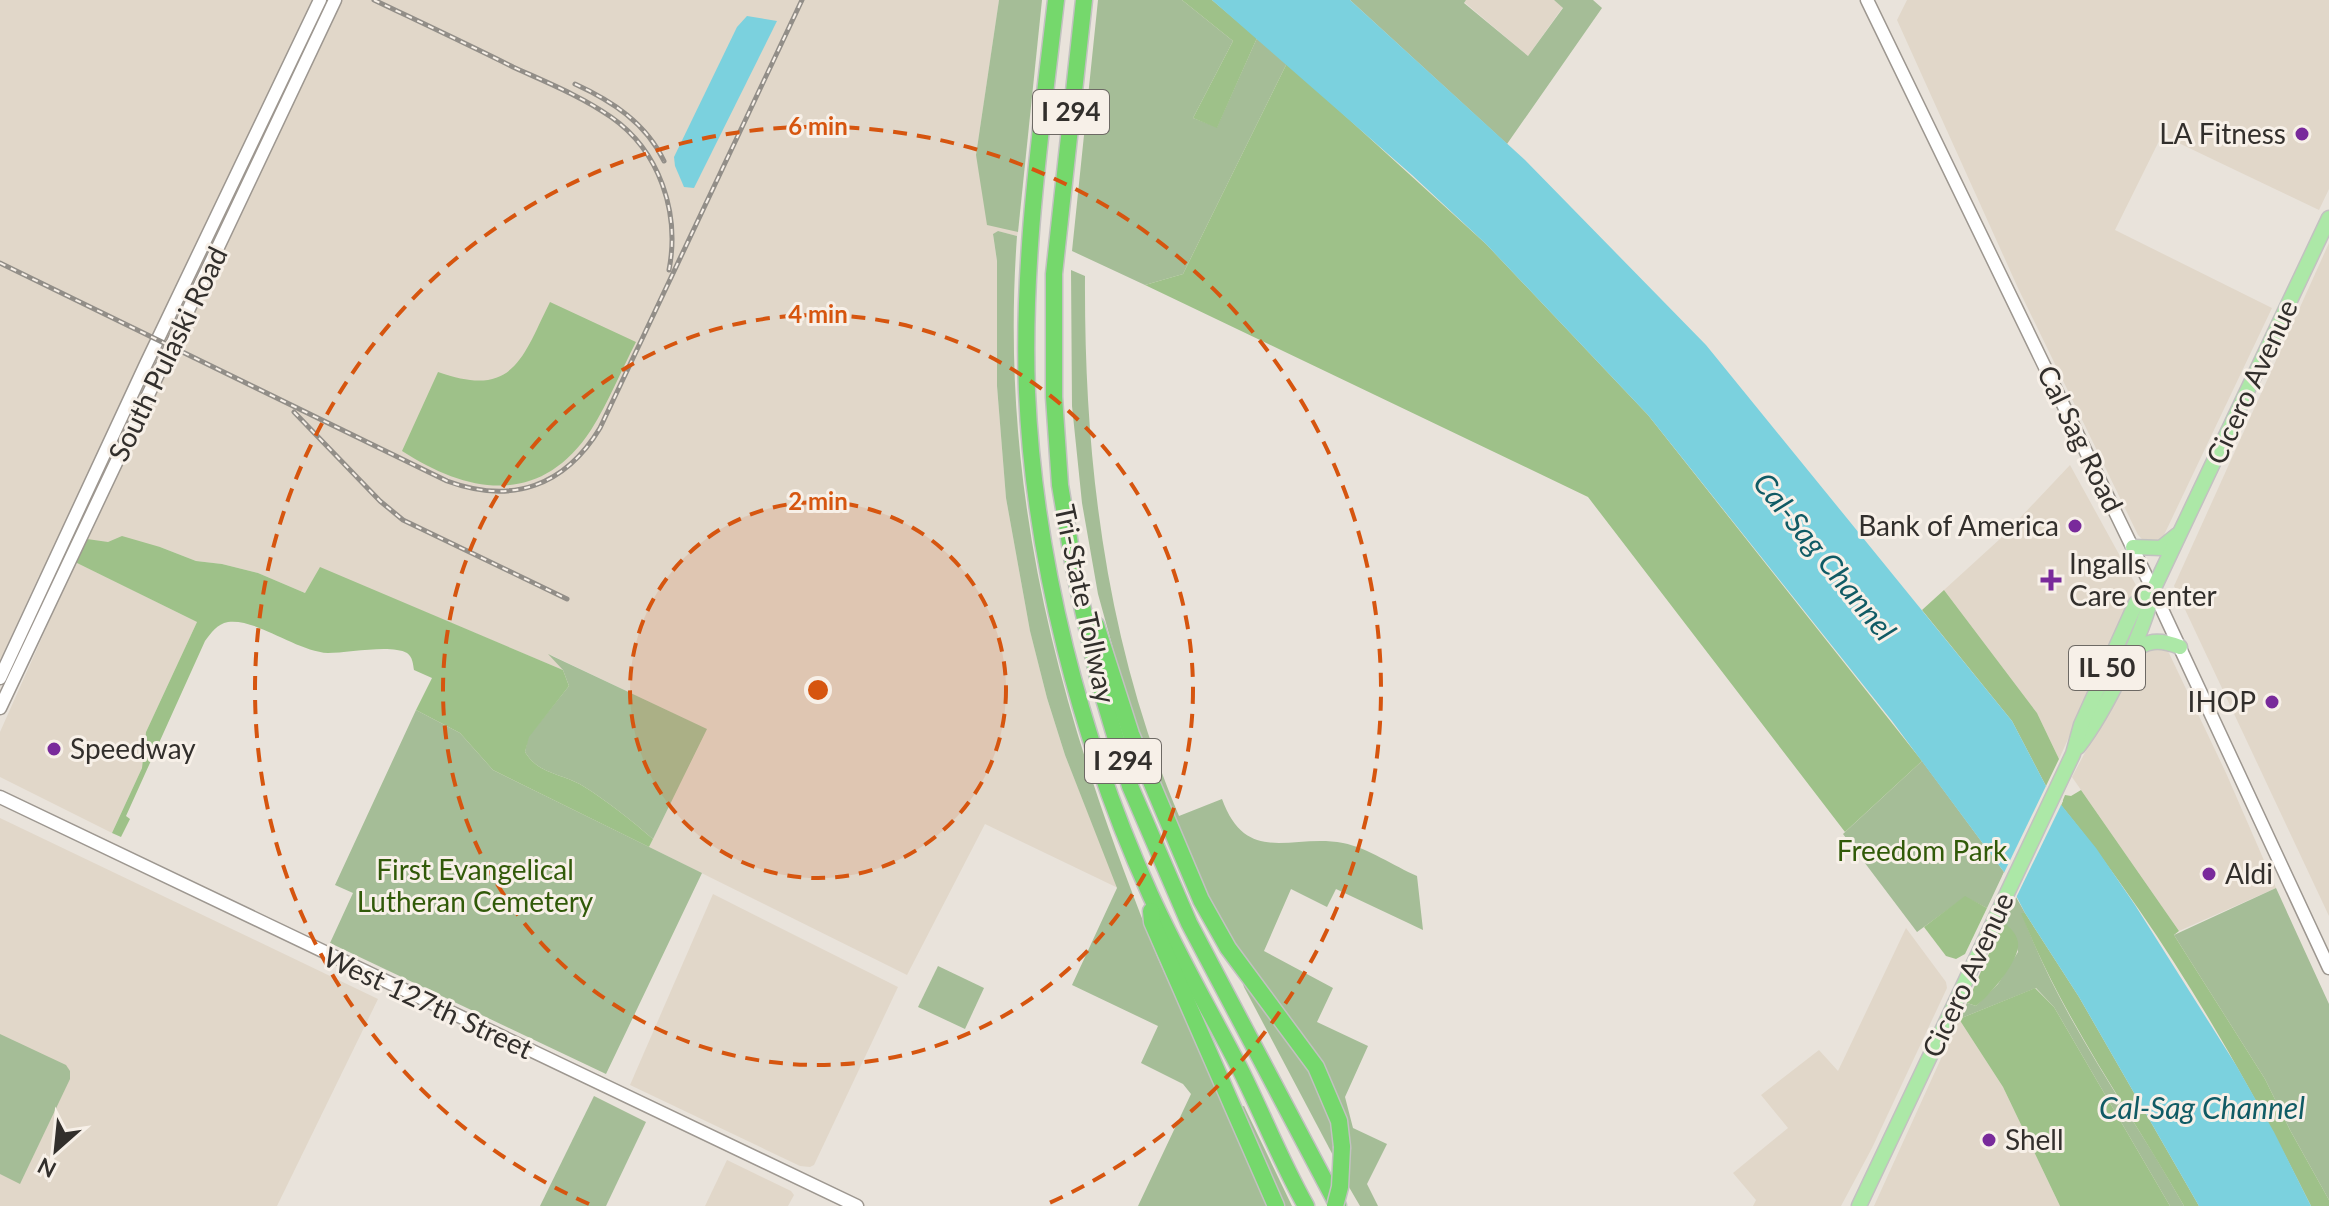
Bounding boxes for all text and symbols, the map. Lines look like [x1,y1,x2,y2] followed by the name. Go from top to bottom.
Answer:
[1033,90,1109,134] road number: I 294
[788,111,848,140] text: 6 min
[2159,116,2286,150] place label: LA Fitness
[2293,125,2311,143] marker: LA Fitness
[100,241,234,466] street label: South Pulaski Road
[2198,294,2304,469] street label: Cicero Avenue
[788,299,848,328] text: 4 min
[2031,360,2131,518] street label: Cal Sag Road
[1747,464,1904,647] water label: Cal-Sag Channel
[788,486,848,515] text: 2 min
[1048,501,1124,707] street label: Tri-State Tollway
[1858,508,2059,542] place label: Bank of America
[2066,517,2084,535] marker: Bank of America
[2069,546,2217,612] place label: Ingalls Care Center
[2040,569,2062,591] marker: Ingalls Care Center
[2069,646,2145,690] road number: IL 50
[804,676,832,704] centre of rings
[2188,684,2256,718] place label: IHOP
[2263,693,2281,711] marker: IHOP
[70,731,196,765] place label: Speedway
[1085,739,1161,783] road number: I 294
[45,740,63,758] marker: Speedway
[1837,833,2008,867] park label: Freedom Park
[357,852,594,918] park label: First Evangelical Lutheran Cemetery
[2225,856,2273,890] place label: Aldi
[2200,865,2218,883] marker: Aldi
[1914,887,2020,1062] street label: Cicero Avenue
[318,939,538,1065] street label: West 127th Street
[2099,1089,2305,1125] water label: Cal-Sag Channel
[16,1110,96,1190] north arrow
[2005,1122,2064,1156] place label: Shell
[1980,1131,1998,1149] marker: Shell
[33,1152,60,1184] text: N

